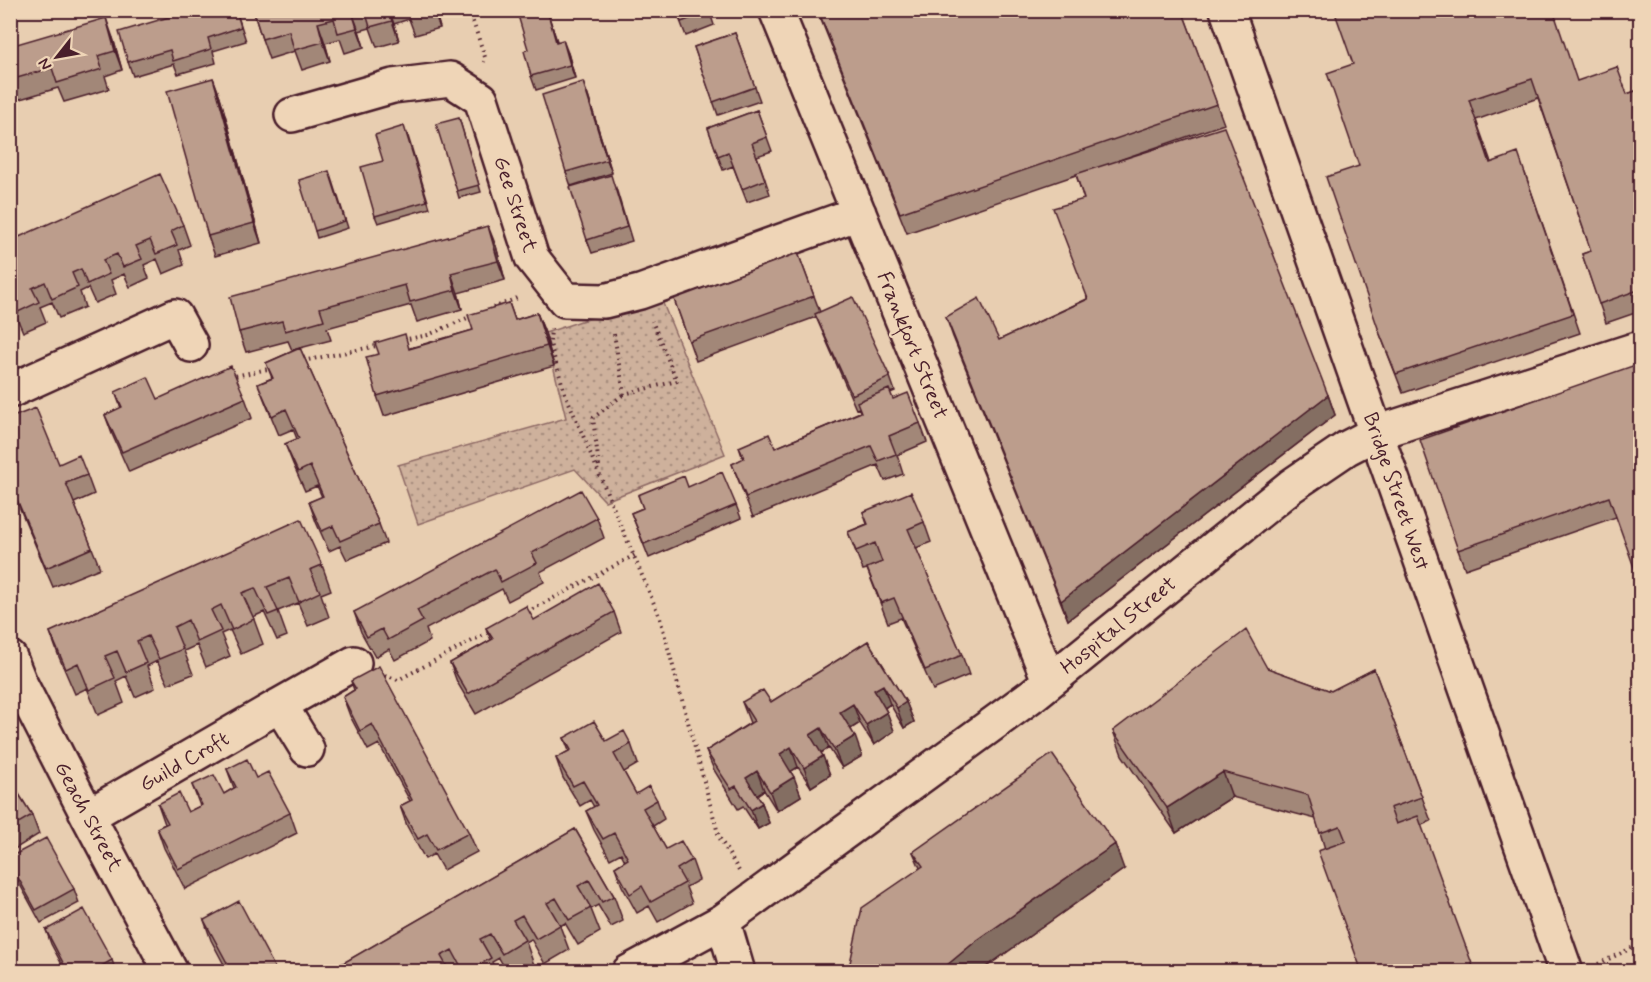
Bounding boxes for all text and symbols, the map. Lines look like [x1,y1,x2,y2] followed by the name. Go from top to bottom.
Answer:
[27,27,87,87] north arrow
[34,54,57,74] text: N
[486,153,544,257] street label: Gee Street
[868,267,954,424] street label: Frankfort Street
[1356,409,1436,574] street label: Bridge Street West
[1055,570,1183,681] street label: Hospital Street
[135,725,235,799] street label: Guild Croft
[47,757,129,877] street label: Geach Street

